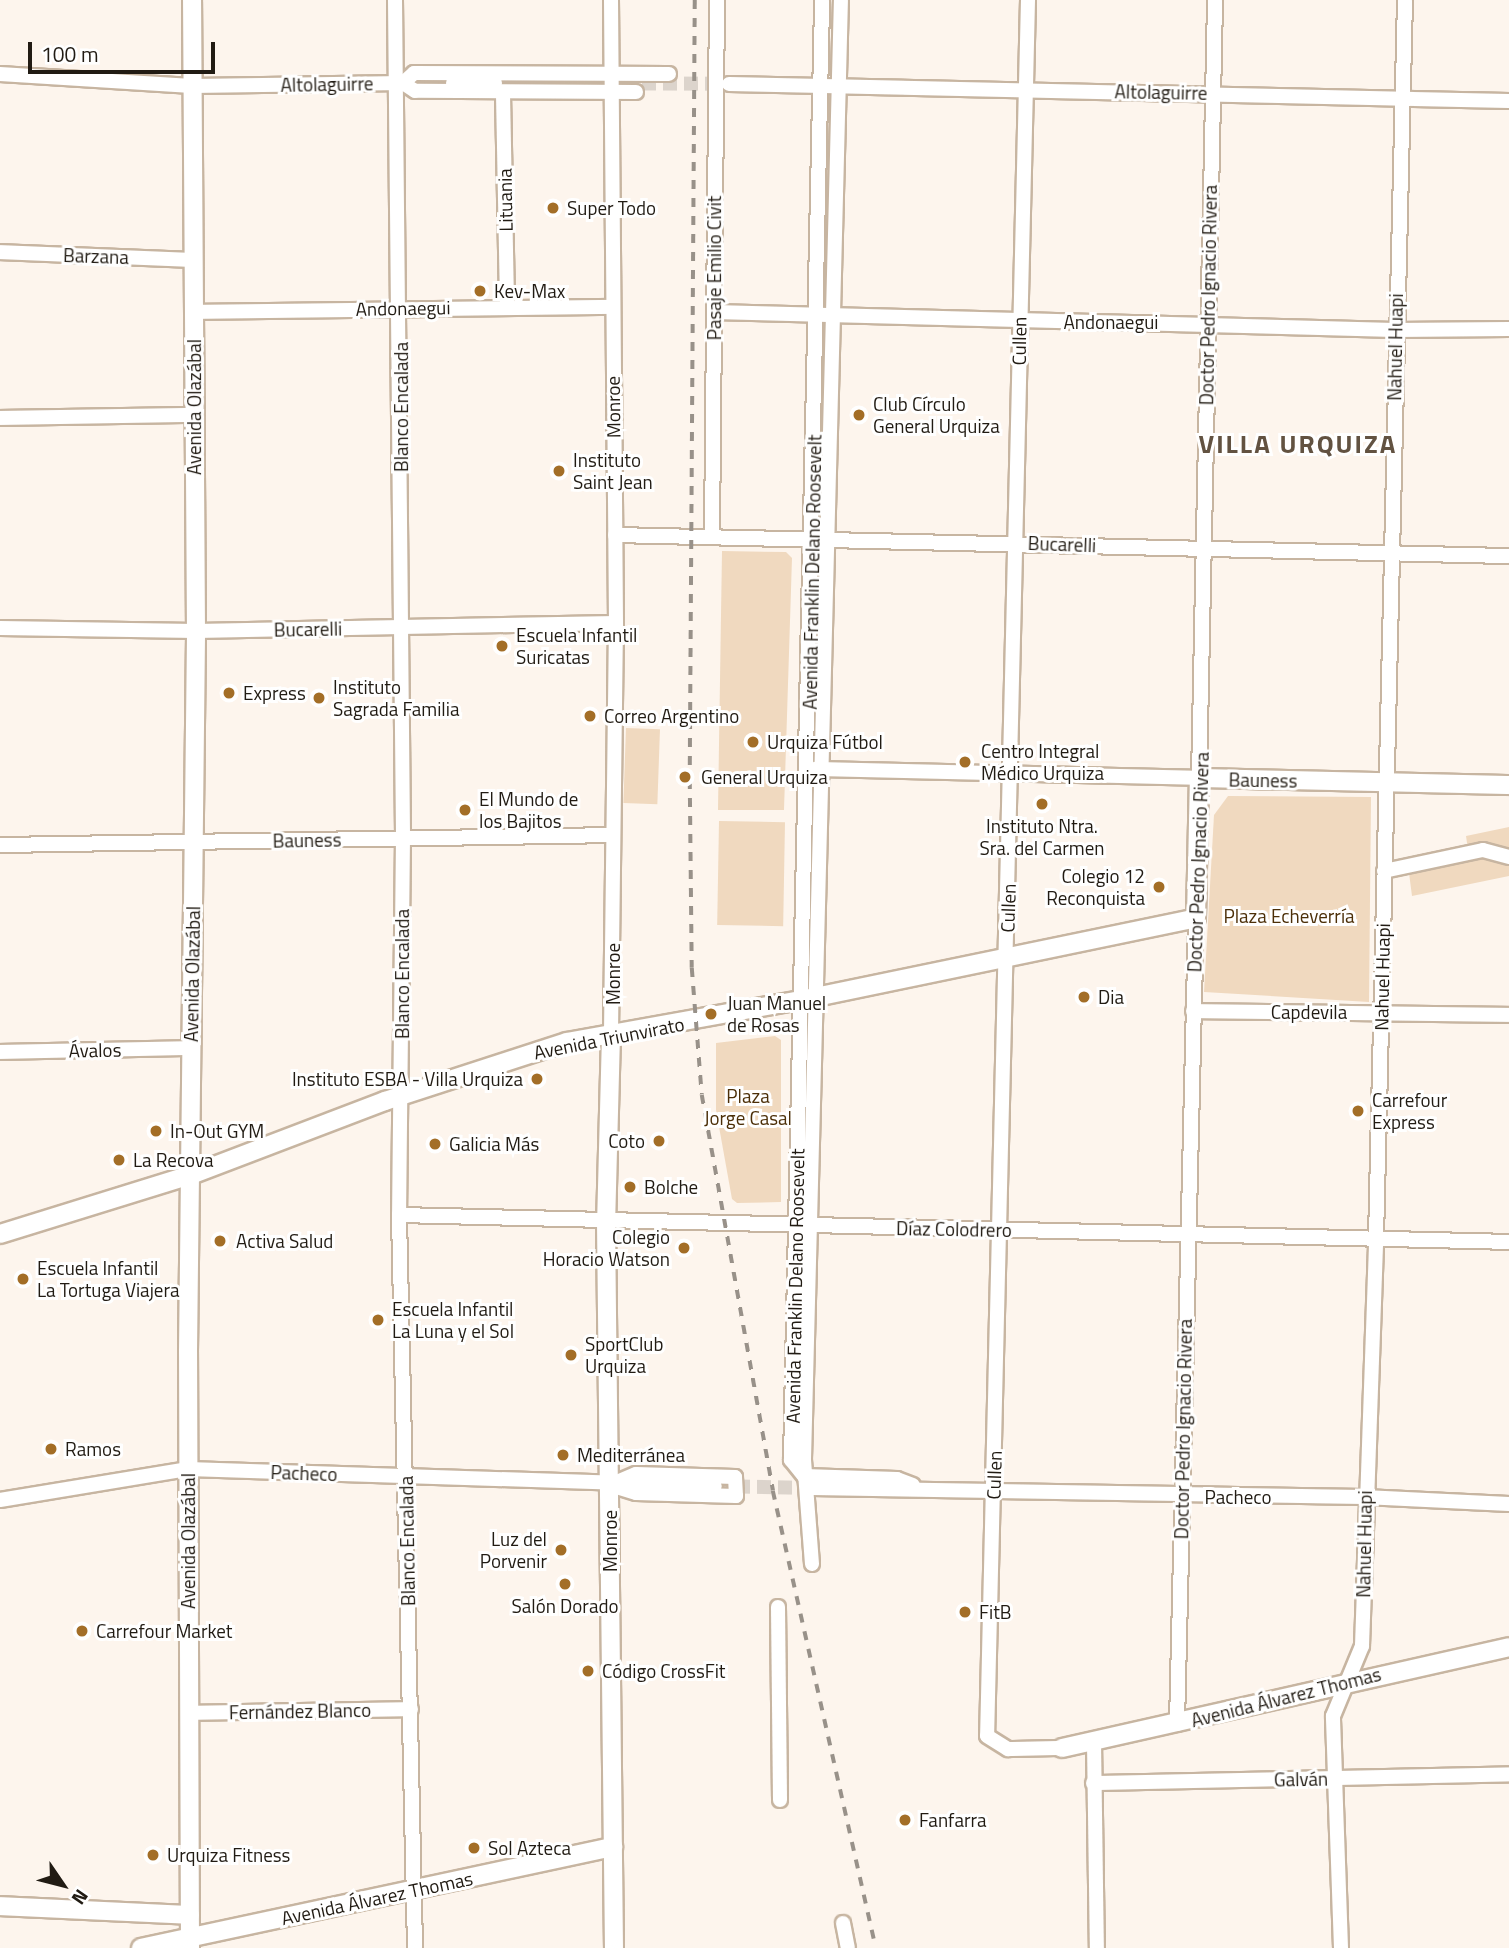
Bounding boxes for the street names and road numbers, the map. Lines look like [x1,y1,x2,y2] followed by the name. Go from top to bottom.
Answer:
[280,72,374,96] street label: Altolaguirre
[1114,80,1208,104] street label: Altolaguirre
[493,168,517,232] street label: Lituania
[1195,185,1221,405] street label: Doctor Pedro Ignacio Rivera
[703,196,725,340] street label: Pasaje Emilio Civit
[63,243,129,269] street label: Barzana
[1383,293,1407,401] street label: Nahuel Huapi
[355,296,451,320] street label: Andonaegui
[1064,311,1158,333] street label: Andonaegui
[1007,316,1031,366] street label: Cullen
[183,339,205,475] street label: Avenida Olazábal
[390,342,412,472] street label: Blanco Encalada
[601,376,625,438] street label: Monroe
[798,434,826,710] street label: Avenida Franklin Delano Roosevelt
[1027,531,1097,557] street label: Bucarelli
[274,617,342,641] street label: Bucarelli
[1183,751,1213,973] street label: Doctor Pedro Ignacio Rivera
[1228,768,1298,792] street label: Bauness
[272,828,342,852] street label: Bauness
[996,883,1020,933] street label: Cullen
[179,906,205,1042] street label: Avenida Olazábal
[391,909,413,1039] street label: Blanco Encalada
[1370,923,1394,1031] street label: Nahuel Huapi
[602,943,624,1005] street label: Monroe
[1271,1001,1347,1023] street label: Capdevila
[532,1012,686,1064] street label: Avenida Triunvirato
[68,1038,122,1062] street label: Ávalos
[781,1148,809,1424] street label: Avenida Franklin Delano Roosevelt
[896,1217,1012,1241] street label: Díaz Colodrero
[1170,1319,1196,1539] street label: Doctor Pedro Ignacio Rivera
[982,1450,1006,1500] street label: Cullen
[270,1460,338,1486] street label: Pacheco
[177,1473,199,1609] street label: Avenida Olazábal
[394,1476,420,1606] street label: Blanco Encalada
[1205,1486,1271,1508] street label: Pacheco
[1352,1490,1376,1598] street label: Nahuel Huapi
[599,1510,621,1572] street label: Monroe
[1189,1662,1383,1732] street label: Avenida Álvarez Thomas
[229,1698,371,1724] street label: Fernández Blanco
[1274,1767,1328,1791] street label: Galván
[279,1867,475,1929] street label: Avenida Álvarez Thomas

